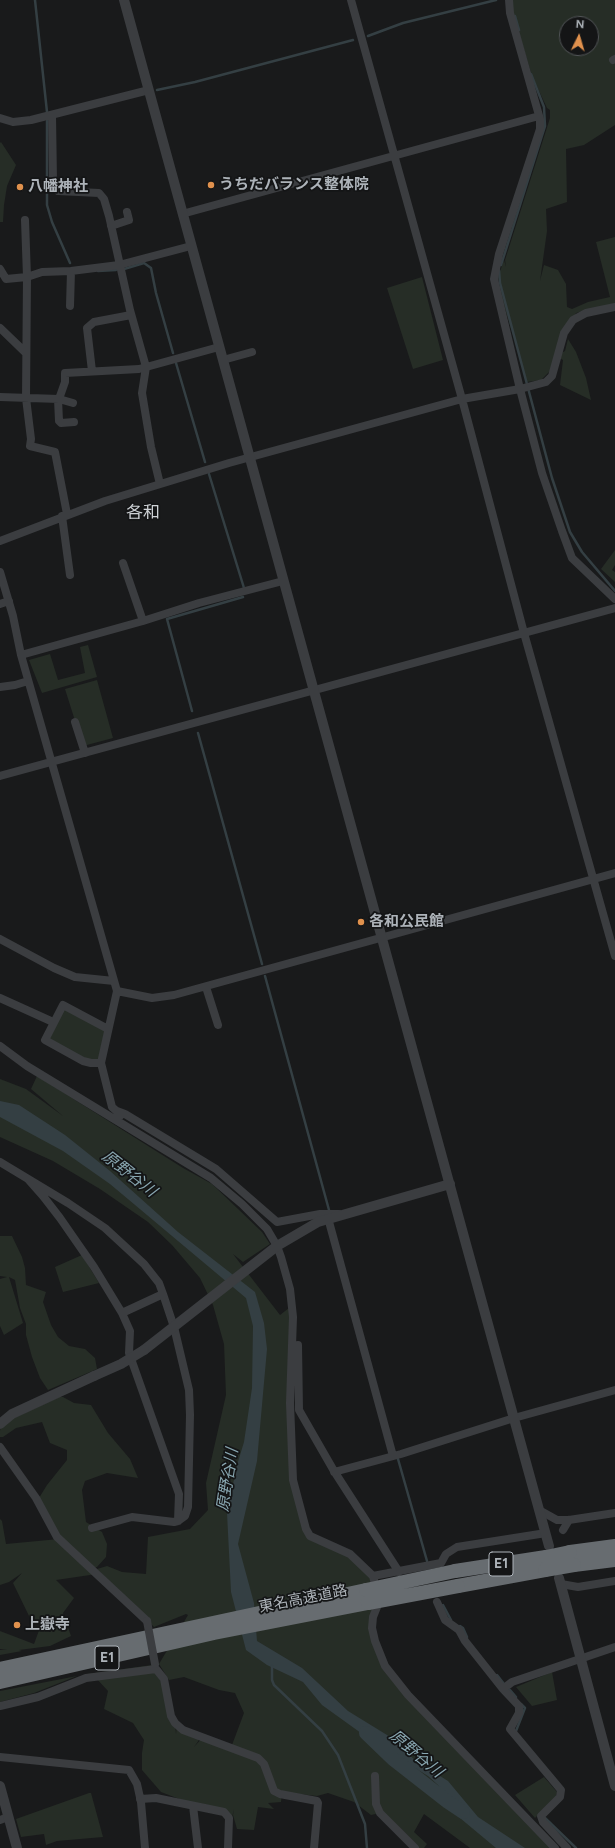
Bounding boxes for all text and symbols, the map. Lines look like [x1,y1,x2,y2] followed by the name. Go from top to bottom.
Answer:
[559,16,599,56] north arrow
[575,18,585,31] text: N
[219,176,369,194] place label: うちだバランス整体院
[28,178,88,196] place label: 八幡神社
[206,180,216,190] marker: うちだバランス整体院
[15,182,25,192] marker: 八幡神社
[126,503,160,523] district label: 各和
[369,913,444,931] place label: 各和公民館
[356,917,366,927] marker: 各和公民館
[98,1147,160,1201] water label: 原野谷川
[214,1447,242,1513] water label: 原野谷川
[489,1552,513,1576] road number: E1
[257,1582,349,1616] street label: 東名高速道路
[25,1616,70,1634] place label: 上嶽寺
[12,1620,22,1630] marker: 上嶽寺
[95,1646,119,1670] road number: E1
[385,1726,447,1782] water label: 原野谷川

